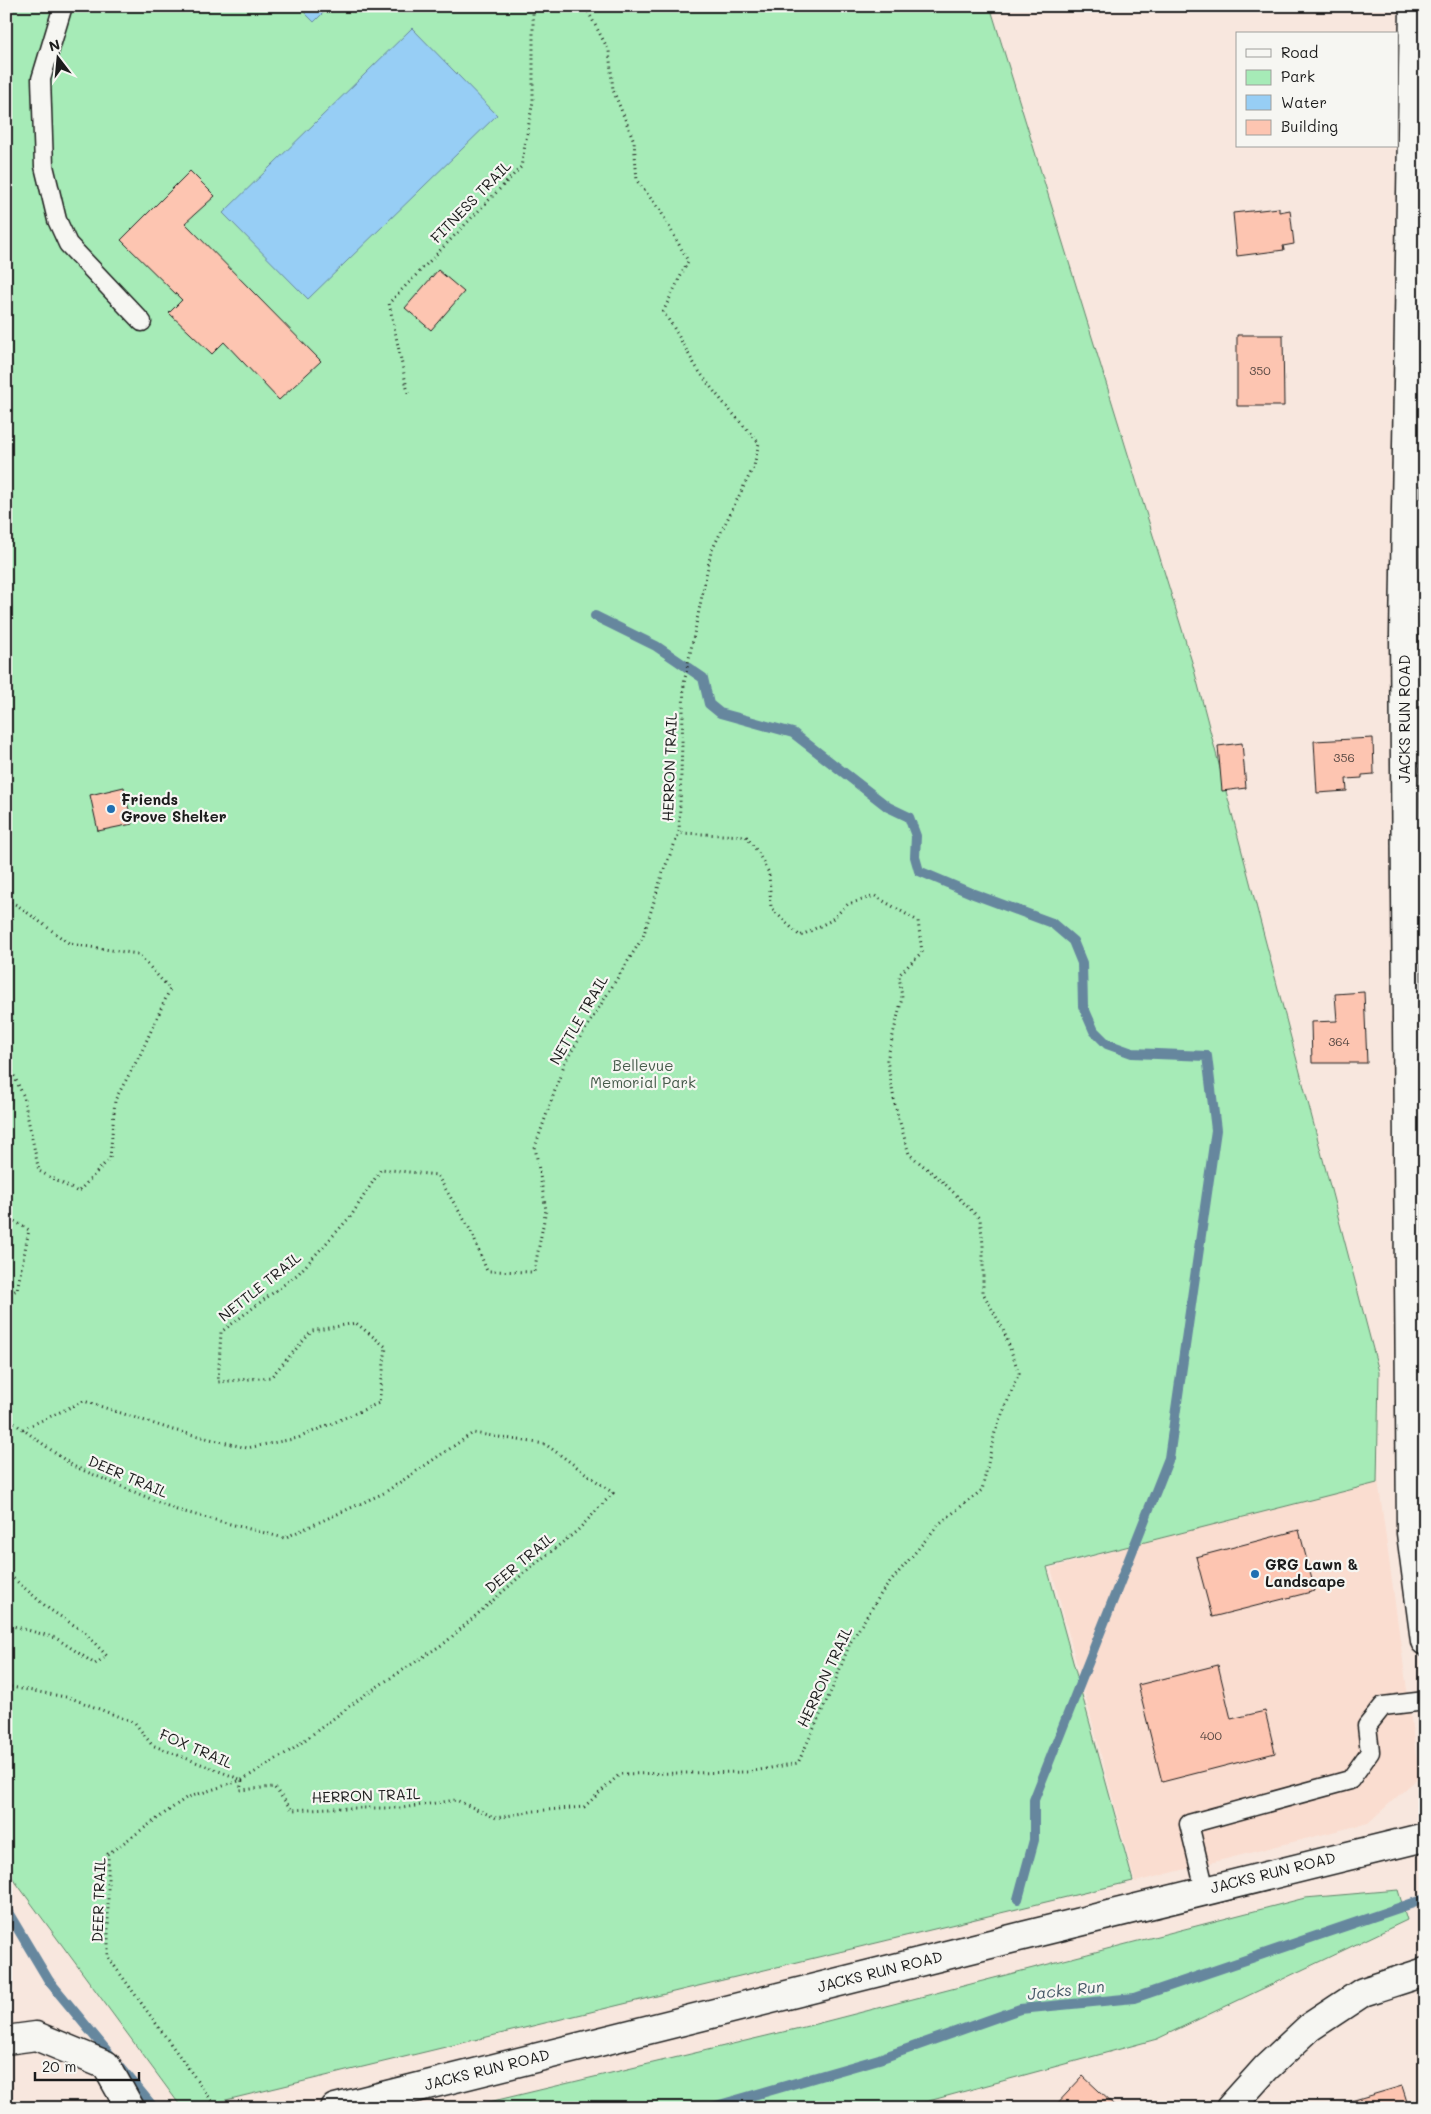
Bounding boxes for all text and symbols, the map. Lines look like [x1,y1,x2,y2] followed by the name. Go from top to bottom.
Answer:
[32,32,82,82] north arrow
[1236,32,1398,148] legend
[47,34,62,56] text: N
[1281,42,1318,62] text: Road
[1281,66,1315,86] text: Park
[1281,92,1327,112] text: Water
[1281,116,1338,136] text: Building
[426,156,515,247] street label: FITNESS TRAIL
[1249,362,1271,378] house number: 350
[1394,655,1414,783] street label: JACKS RUN ROAD
[657,712,681,822] street label: HERRON TRAIL
[1333,749,1355,765] house number: 356
[121,789,227,826] place label: Friends Grove Shelter
[105,803,117,815] marker: Friends Grove Shelter
[544,971,612,1068] street label: NETTLE TRAIL
[1328,1033,1350,1049] house number: 364
[590,1055,696,1092] park label: Bellevue Memorial Park
[214,1247,305,1326] street label: NETTLE TRAIL
[85,1450,171,1502] street label: DEER TRAIL
[480,1527,558,1597] street label: DEER TRAIL
[1265,1554,1359,1591] place label: GRG Lawn & Landscape
[1249,1568,1261,1580] marker: GRG Lawn & Landscape
[792,1623,856,1730] street label: HERRON TRAIL
[157,1724,236,1773] street label: FOX TRAIL
[1200,1727,1223,1743] house number: 400
[311,1783,421,1807] street label: HERRON TRAIL
[1208,1847,1337,1897] street label: JACKS RUN ROAD
[87,1857,109,1943] street label: DEER TRAIL
[815,1946,944,1996] street label: JACKS RUN ROAD
[1026,1975,1106,2004] water label: Jacks Run
[422,2044,551,2094] street label: JACKS RUN ROAD
[35,2049,139,2081] scale bar
[42,2056,76,2076] text: 20 m

